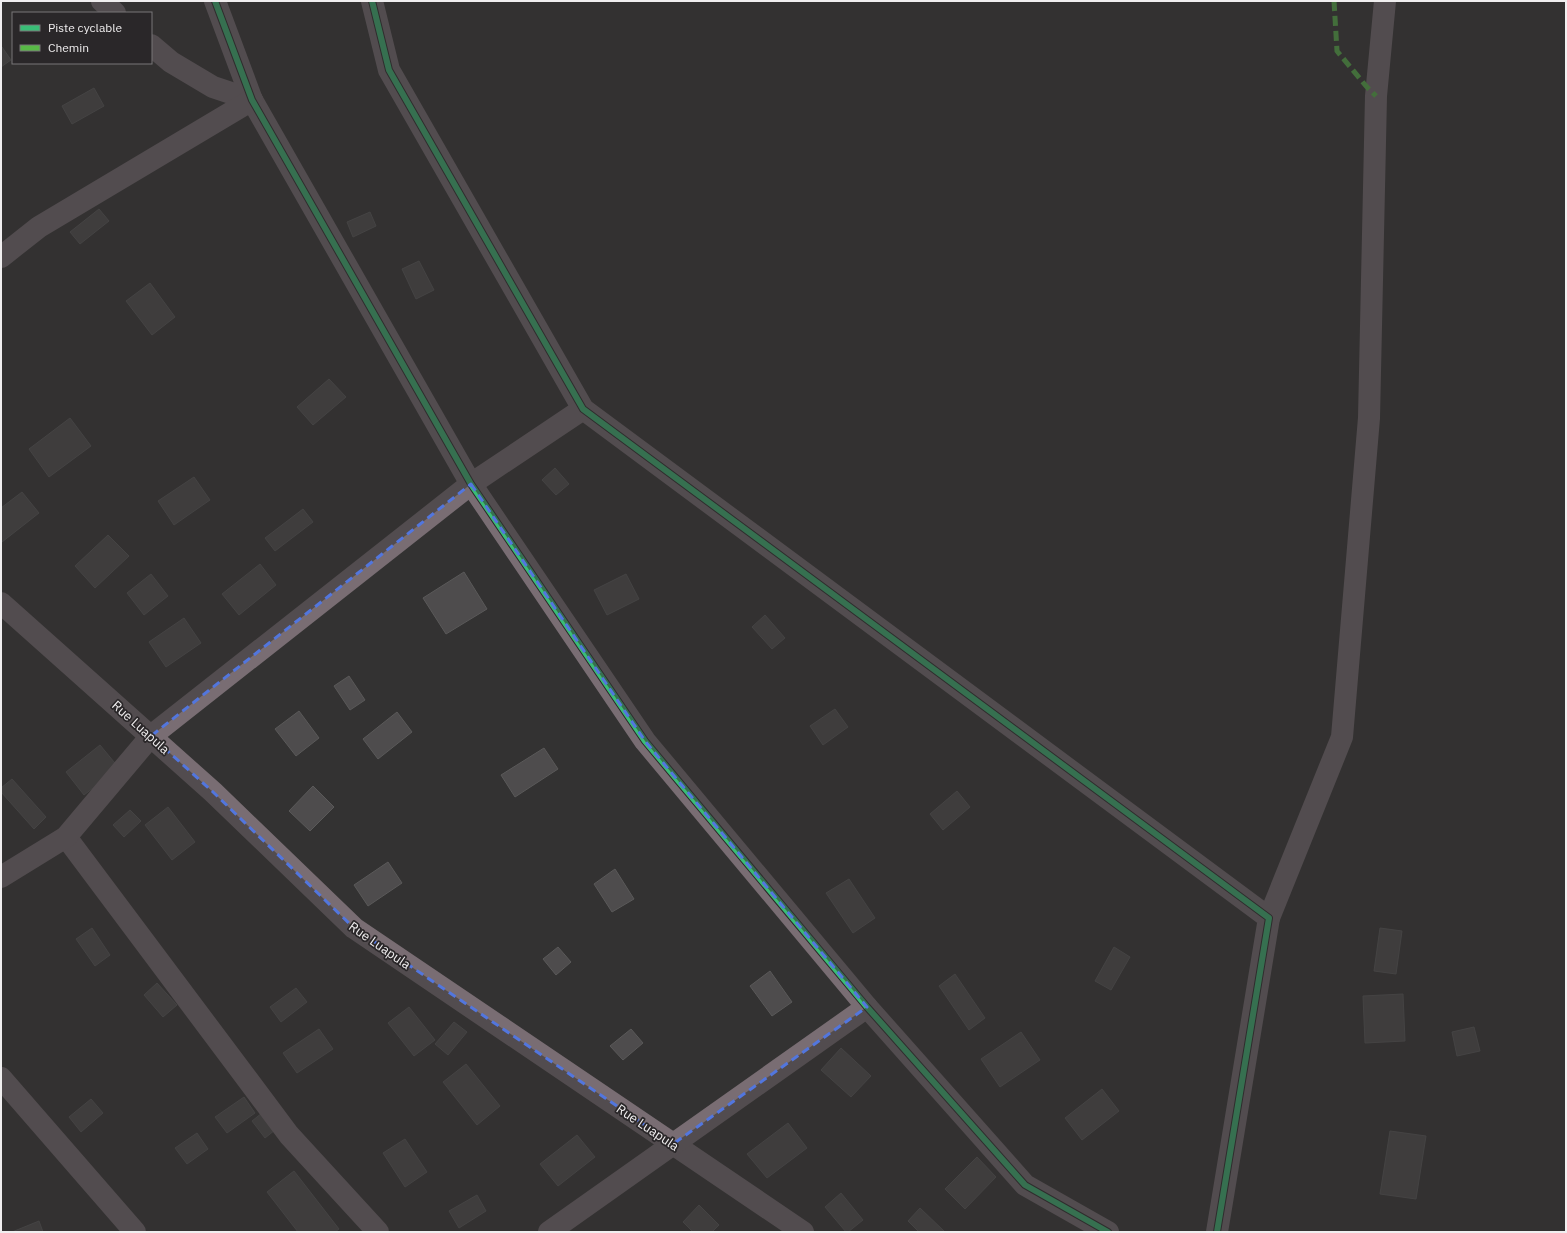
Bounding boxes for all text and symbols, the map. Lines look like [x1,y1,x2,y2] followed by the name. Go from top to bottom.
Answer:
[12,12,152,64] legend
[48,20,123,35] text: Piste cyclable
[48,40,89,55] text: Chemin
[108,697,173,758] street label: Rue Luapula
[345,918,414,973] street label: Rue Luapula
[613,1100,682,1155] street label: Rue Luapula

